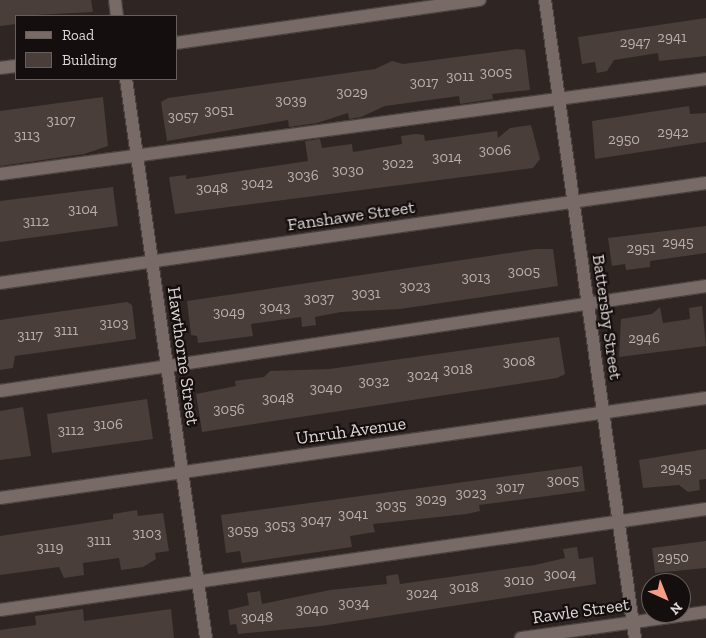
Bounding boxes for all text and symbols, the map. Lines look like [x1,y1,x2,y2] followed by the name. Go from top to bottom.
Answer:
[15,15,178,80] legend
[62,26,94,44] text: Road
[657,29,687,47] house number: 2941
[620,34,650,52] house number: 2947
[62,51,117,69] text: Building
[480,64,512,82] house number: 3005
[446,68,474,86] house number: 3011
[410,74,438,92] house number: 3017
[336,84,368,102] house number: 3029
[275,92,307,110] house number: 3039
[204,102,234,120] house number: 3051
[168,108,198,126] house number: 3057
[47,112,75,130] house number: 3107
[657,124,689,142] house number: 2942
[14,127,40,145] house number: 3113
[608,131,640,149] house number: 2950
[479,142,511,160] house number: 3006
[432,149,462,167] house number: 3014
[382,155,414,173] house number: 3022
[332,162,364,180] house number: 3030
[287,167,319,185] house number: 3036
[241,175,273,193] house number: 3042
[196,180,228,198] house number: 3048
[286,196,416,236] street label: Fanshawe Street
[68,201,98,219] house number: 3104
[23,213,49,231] house number: 3112
[662,234,694,252] house number: 2945
[626,240,656,258] house number: 2951
[587,253,627,381] street label: Battersby Street
[508,263,540,281] house number: 3005
[461,269,491,287] house number: 3013
[399,278,431,296] house number: 3023
[163,285,203,427] street label: Hawthorne Street
[351,285,381,303] house number: 3031
[304,290,334,308] house number: 3037
[259,299,291,317] house number: 3043
[213,304,245,322] house number: 3049
[99,315,129,333] house number: 3103
[54,322,78,340] house number: 3111
[17,327,43,345] house number: 3117
[628,330,660,348] house number: 2946
[503,353,535,371] house number: 3008
[443,361,473,379] house number: 3018
[407,367,439,385] house number: 3024
[358,373,390,391] house number: 3032
[310,380,342,398] house number: 3040
[262,390,294,408] house number: 3048
[213,401,245,419] house number: 3056
[294,413,408,449] street label: Unruh Avenue
[93,416,123,434] house number: 3106
[58,422,84,440] house number: 3112
[660,460,692,478] house number: 2945
[547,472,579,490] house number: 3005
[496,479,524,497] house number: 3017
[455,485,487,503] house number: 3023
[415,491,447,509] house number: 3029
[376,497,406,515] house number: 3035
[338,506,368,524] house number: 3041
[301,512,331,530] house number: 3047
[265,517,295,535] house number: 3053
[227,522,259,540] house number: 3059
[132,525,162,543] house number: 3103
[87,532,111,550] house number: 3111
[37,539,63,557] house number: 3119
[657,549,689,567] house number: 2950
[544,566,576,584] house number: 3004
[504,572,534,590] house number: 3010
[641,573,691,623] north arrow
[449,579,479,597] house number: 3018
[406,585,438,603] house number: 3024
[531,593,631,629] street label: Rawle Street
[338,595,370,613] house number: 3034
[666,599,686,618] text: N
[296,601,328,619] house number: 3040
[241,609,273,627] house number: 3048

